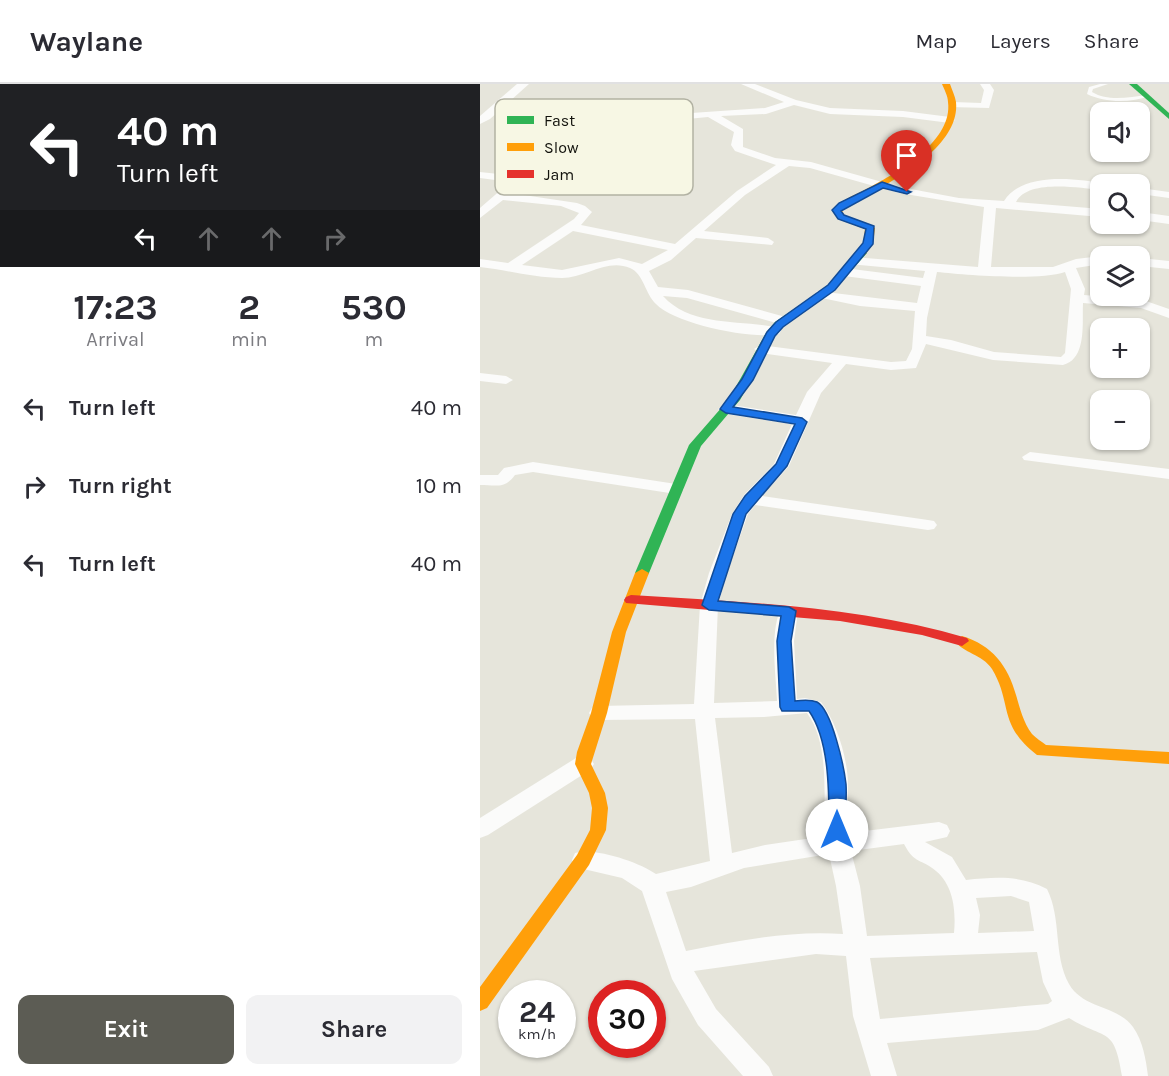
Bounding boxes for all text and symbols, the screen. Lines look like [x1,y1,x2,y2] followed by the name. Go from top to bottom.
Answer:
[30,25,143,58] text: Waylane
[915,29,957,53] text: Map
[990,29,1051,53] text: Layers
[1084,29,1139,53] text: Share
[495,99,693,195] legend
[1090,102,1150,450] map controls
[1090,102,1150,162] button: sound
[117,106,219,156] text: 40 m
[18,108,96,186] icon: left
[544,111,575,130] text: Fast
[881,130,932,192] pin
[544,138,579,157] text: Slow
[890,139,923,172] icon: arrive
[117,157,218,189] text: Turn left
[544,165,574,184] text: Jam
[1090,174,1150,234] button: search
[129,222,162,255] icon: left
[192,222,225,255] icon: ahead
[255,222,288,255] icon: ahead
[318,222,351,255] icon: right
[1090,246,1150,306] button: layers
[73,286,158,328] text: 17:23
[238,286,260,328] text: 2
[341,286,407,328] text: 530
[1090,318,1150,378] button: +
[86,328,145,351] text: Arrival
[231,328,268,351] text: min
[364,328,383,351] text: m
[1090,390,1150,450] button: −
[18,392,51,425] icon: left
[69,395,156,421] text: Turn left
[411,395,462,421] text: 40 m
[18,470,51,503] icon: right
[69,473,172,499] text: Turn right
[416,473,462,499] text: 10 m
[18,548,51,581] icon: left
[69,551,156,577] text: Turn left
[411,551,462,577] text: 40 m
[805,798,869,862] position arrow
[588,980,666,1058] speed limit sign: 30
[519,994,555,1030] text: 24
[18,995,234,1064] button: Exit
[246,995,462,1064] button: Share
[518,1025,556,1043] text: km/h

